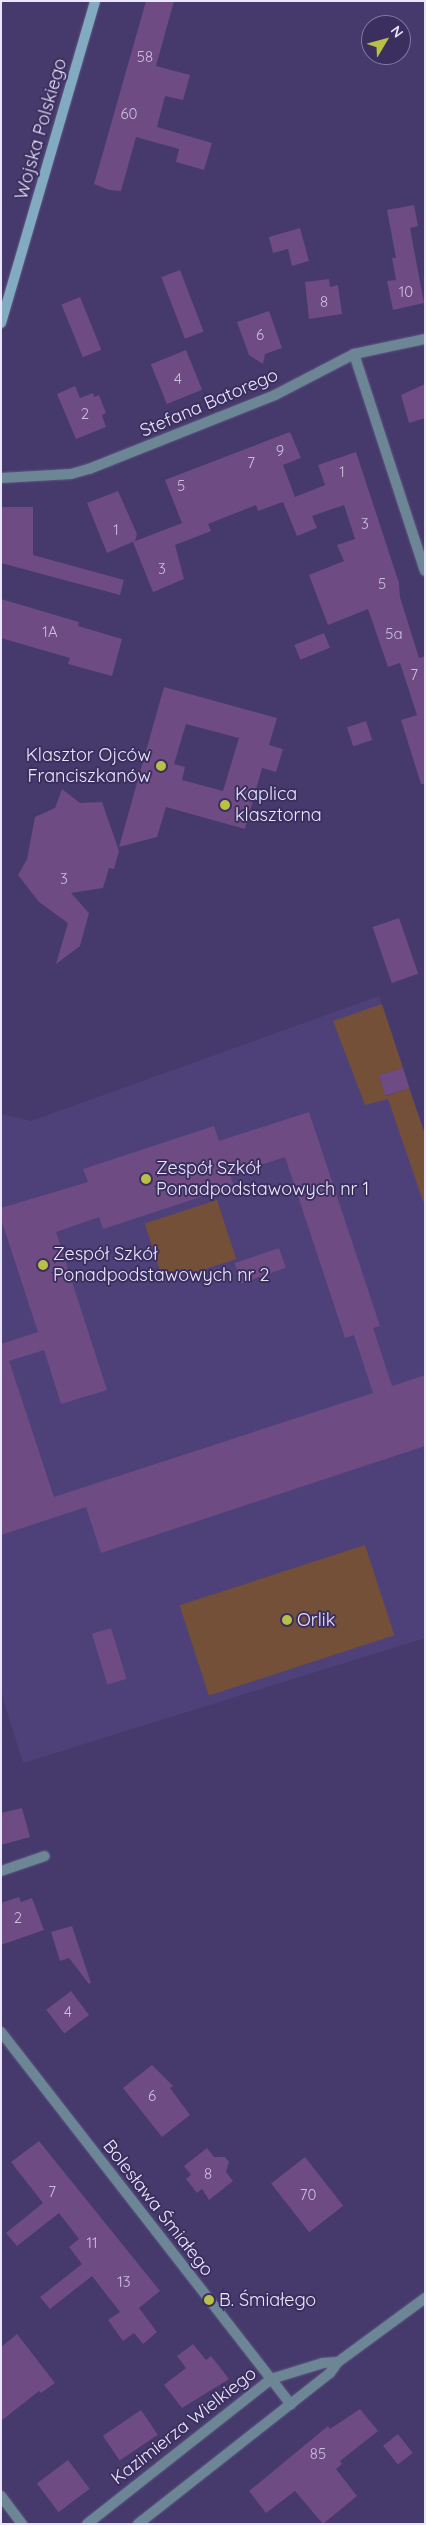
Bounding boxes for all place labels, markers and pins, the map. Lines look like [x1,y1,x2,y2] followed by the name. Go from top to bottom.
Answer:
[26,745,151,788] place label: Klasztor Ojców Franciszkanów
[155,760,167,772] marker: Klasztor Ojców Franciszkanów
[235,784,322,826] place label: Kaplica klasztorna
[219,799,231,811] marker: Kaplica klasztorna
[156,1158,369,1200] place label: Zespół Szkół Ponadpodstawowych nr 1
[140,1173,152,1185] marker: Zespół Szkół Ponadpodstawowych nr 1
[53,1244,269,1286] place label: Zespół Szkół Ponadpodstawowych nr 2
[37,1259,49,1271] marker: Zespół Szkół Ponadpodstawowych nr 2
[297,1609,335,1631] place label: Orlik
[281,1614,293,1626] marker: Orlik
[219,2289,316,2311] place label: B. Śmiałego
[203,2294,215,2306] marker: B. Śmiałego

